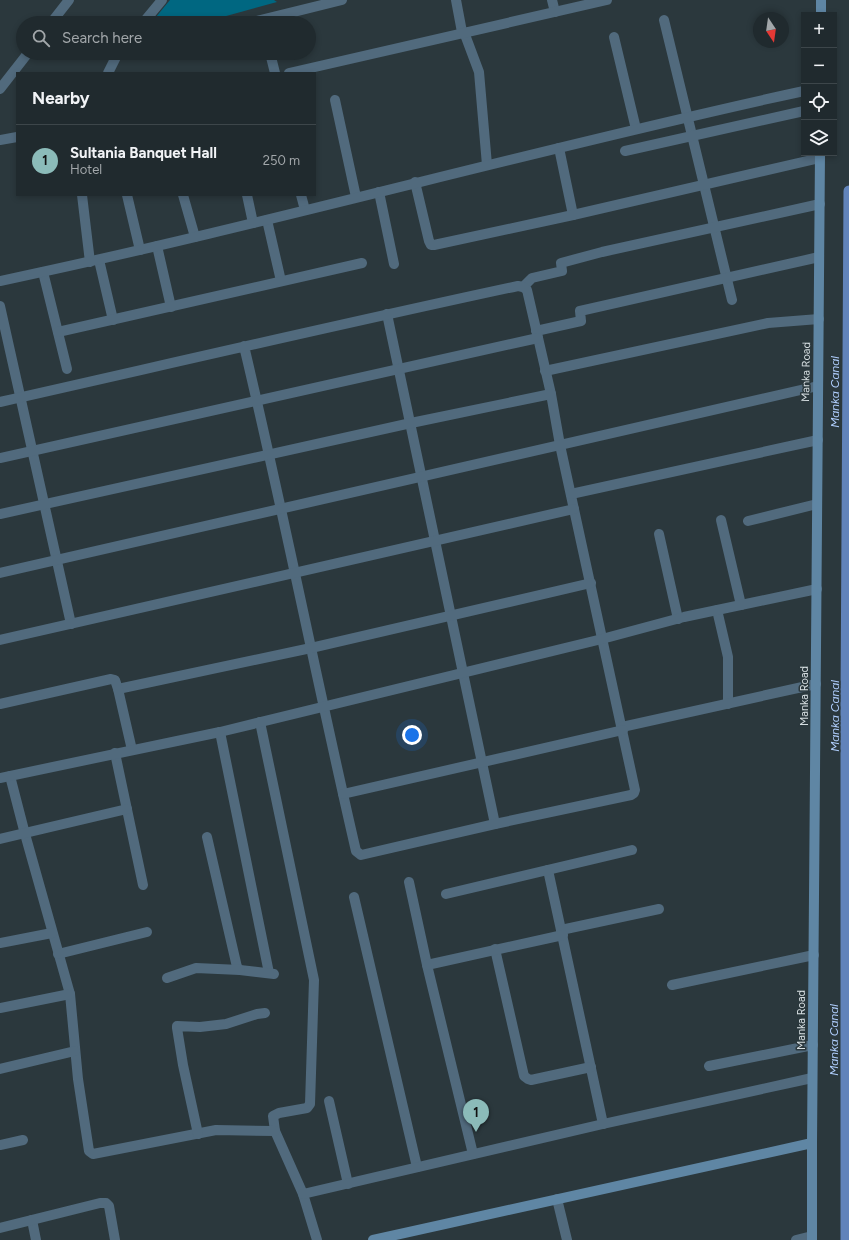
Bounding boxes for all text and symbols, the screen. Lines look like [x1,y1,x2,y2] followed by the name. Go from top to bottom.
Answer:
[753,12,789,48] north arrow
[801,12,837,156] map controls
[801,12,837,48] button: +
[16,16,316,60] search box
[30,27,52,49] icon: search
[62,29,142,47] text: Search here
[801,48,837,84] button: −
[801,84,837,120] button: locate
[32,88,90,108] text: Nearby
[801,120,837,156] button: layers
[70,144,217,162] text: Sultania Banquet Hall
[42,153,48,168] text: 1
[263,153,300,168] text: 250 m
[70,162,102,177] text: Hotel
[799,342,813,402] street label: Manka Road
[828,356,842,428] water label: Manka Canal
[798,666,811,726] street label: Manka Road
[828,680,842,752] water label: Manka Canal
[402,725,422,745] your location
[795,990,808,1050] street label: Manka Road
[827,1004,841,1076] water label: Manka Canal
[463,1099,489,1132] pin: 1

